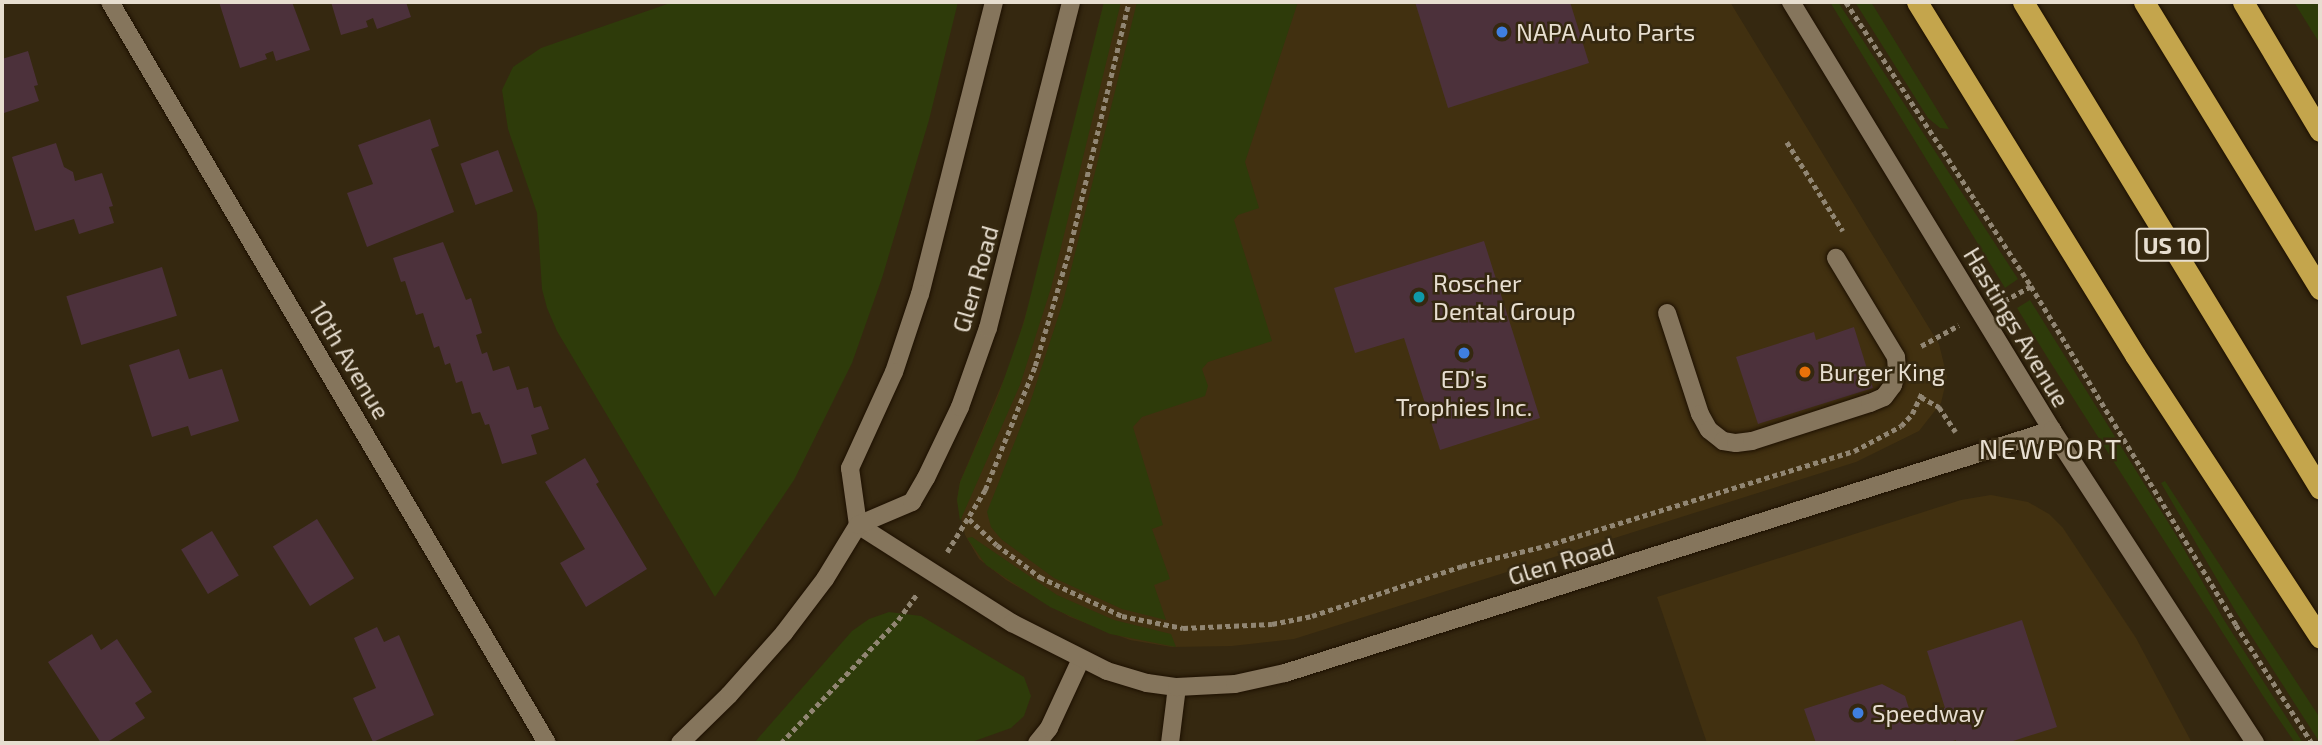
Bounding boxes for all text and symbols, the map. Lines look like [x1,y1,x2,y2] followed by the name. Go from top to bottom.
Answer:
[1516,18,1696,46] place label: NAPA Auto Parts
[1494,24,1510,40] marker: NAPA Auto Parts
[946,222,1004,336] street label: Glen Road
[2135,226,2209,264] road number: US 10
[1958,242,2076,412] street label: Hastings Avenue
[1433,269,1576,325] place label: Roscher Dental Group
[1411,289,1427,305] marker: Roscher Dental Group
[303,296,397,424] street label: 10th Avenue
[1456,345,1472,361] marker: ED's Trophies Inc.
[1819,358,1946,386] place label: Burger King
[1797,364,1813,380] marker: Burger King
[1396,365,1532,421] place label: ED's Trophies Inc.
[1980,431,2122,465] district label: NEWPORT
[1504,531,1618,591] street label: Glen Road
[1872,699,1984,727] place label: Speedway
[1850,705,1866,721] marker: Speedway

